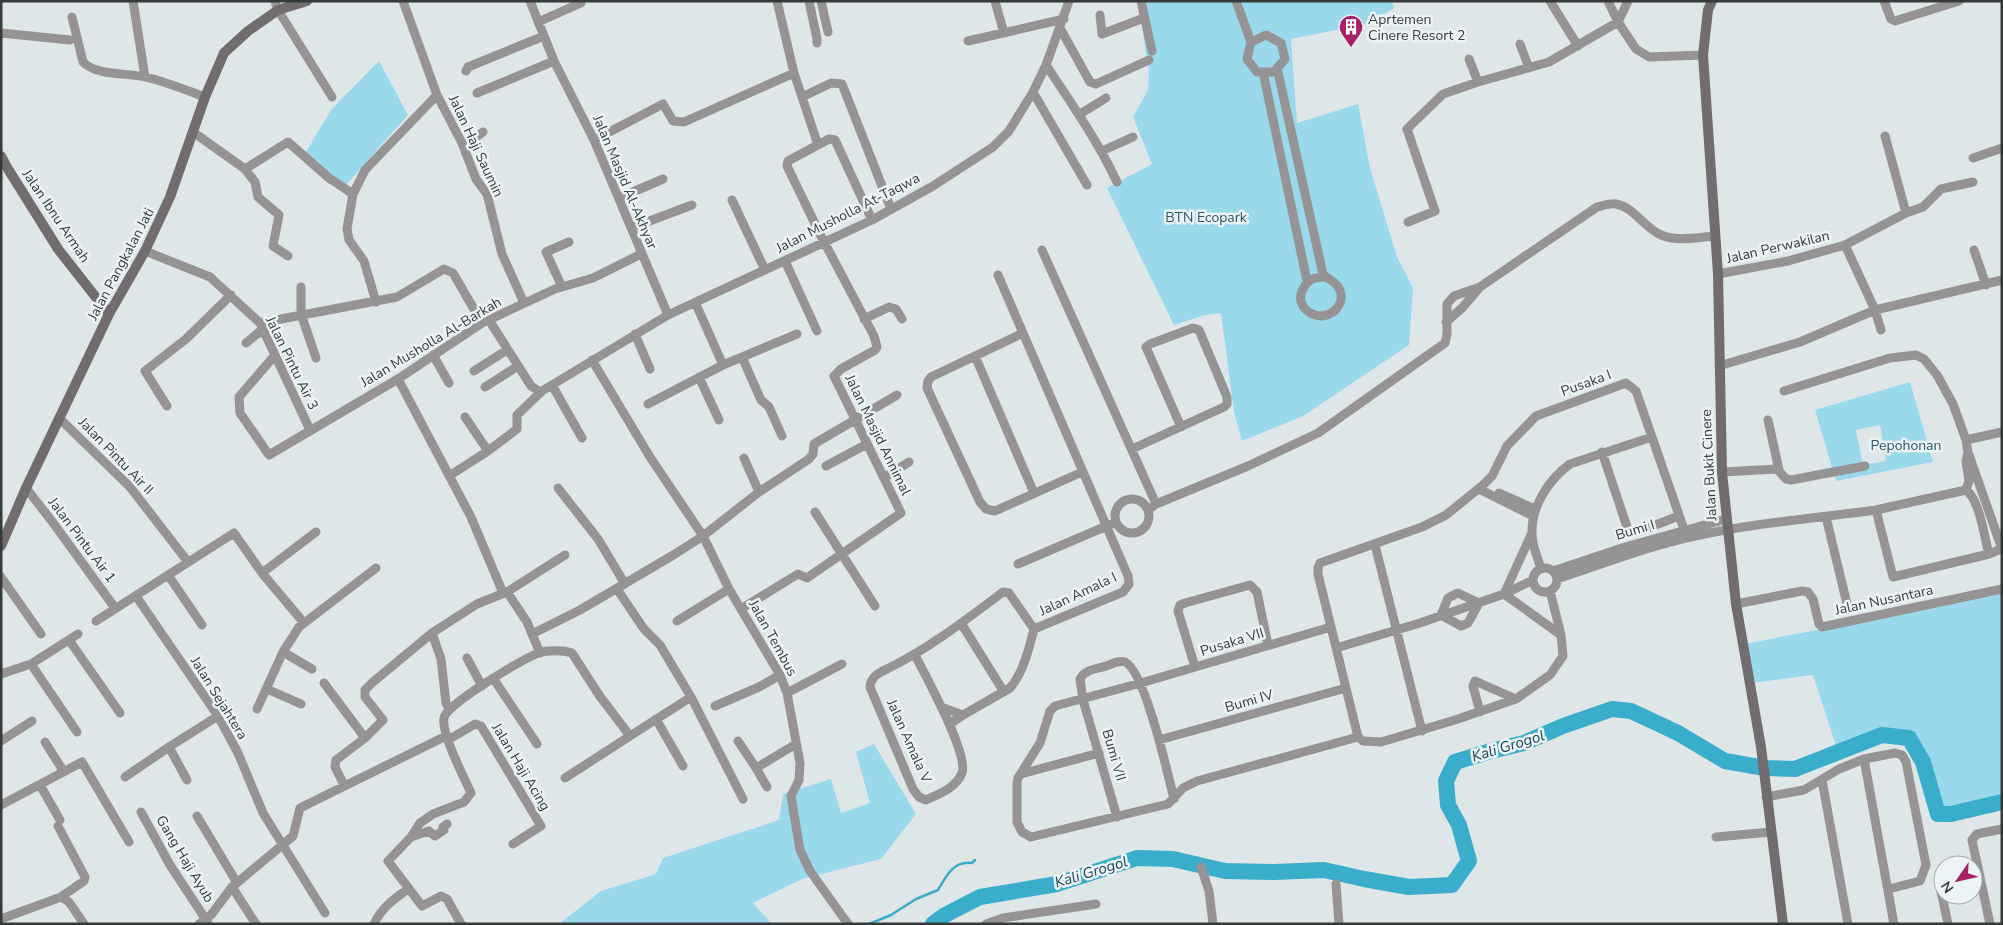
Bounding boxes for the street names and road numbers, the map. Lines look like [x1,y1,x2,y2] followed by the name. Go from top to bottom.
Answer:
[444,91,508,200] street label: Jalan Haji Saumin
[588,111,662,252] street label: Jalan Masjid Al-Akhyar
[17,165,94,266] street label: Jalan Ibnu Armah
[772,168,923,258] street label: Jalan Musholla At-Taqwa
[83,204,159,324] street label: Jalan Pangkalan Jati
[1724,226,1831,268] street label: Jalan Perwakilan
[356,292,505,392] street label: Jalan Musholla Al-Barkah
[261,312,323,413] street label: Jalan Pintu Air 3
[1558,365,1614,401] street label: Pusaka I
[840,370,916,499] street label: Jalan Masjid Annimal
[1697,409,1721,522] street label: Jalan Bukit Cinere
[73,412,158,499] street label: Jalan Pintu Air II
[43,493,120,586] street label: Jalan Pintu Air 1
[1613,515,1657,545] street label: Bumi I
[1035,568,1120,621] street label: Jalan Amala I
[1832,580,1935,620] street label: Jalan Nusantara
[744,596,802,680] street label: Jalan Tembus
[1198,623,1266,661] street label: Pusaka VII
[185,652,252,743] street label: Jalan Sejahtera
[1223,685,1276,717] street label: Bumi IV
[882,695,936,786] street label: Jalan Amala V
[487,719,555,814] street label: Jalan Haji Acing
[1098,727,1130,783] street label: Bumi VII
[151,812,219,906] street label: Gang Haji Ayub

